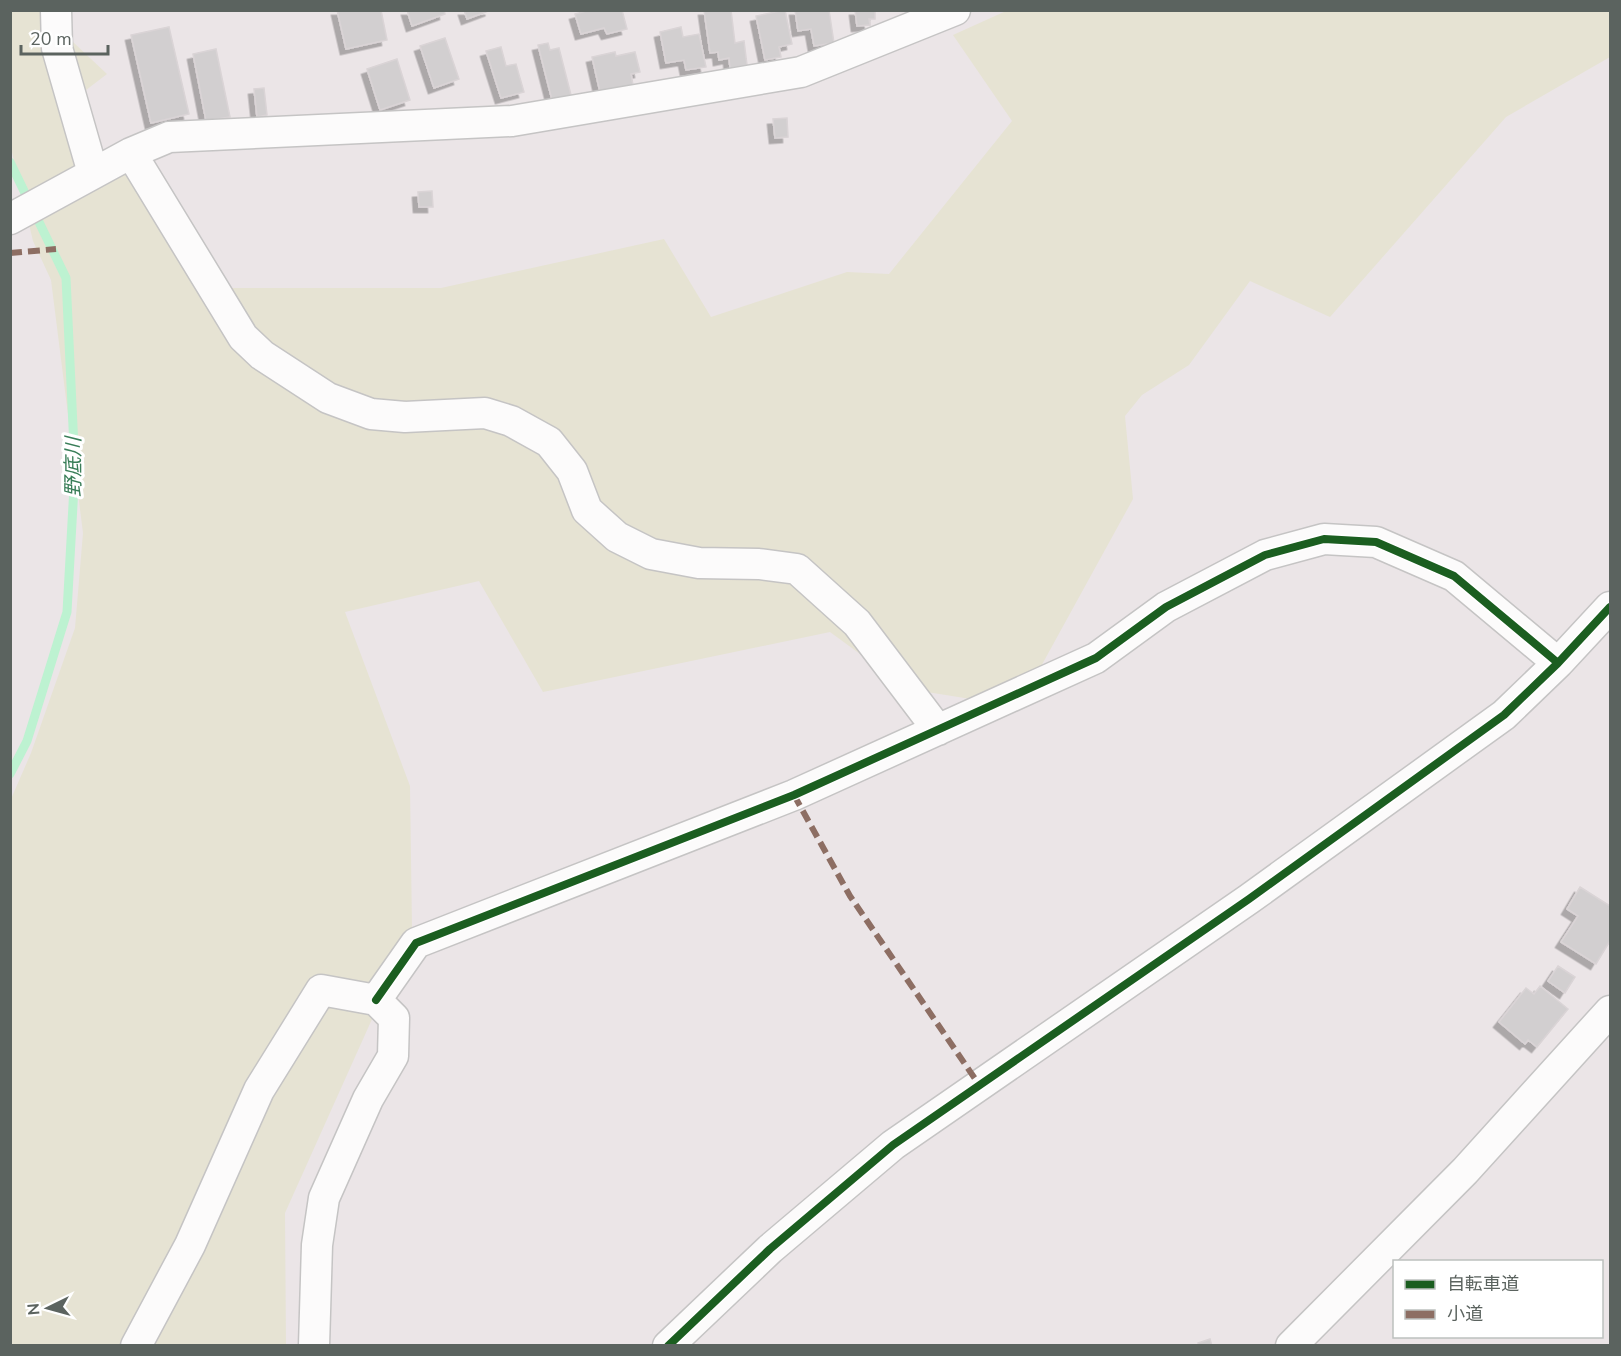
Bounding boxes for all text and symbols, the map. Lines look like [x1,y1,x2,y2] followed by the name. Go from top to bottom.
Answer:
[21,18,108,56] scale bar
[30,27,72,51] text: 20 m
[60,435,87,497] water label: 野底川
[1393,1260,1603,1338] legend
[1447,1272,1519,1296] text: 自転車道
[18,1278,78,1338] north arrow
[23,1302,46,1316] text: N
[1447,1302,1483,1326] text: 小道

